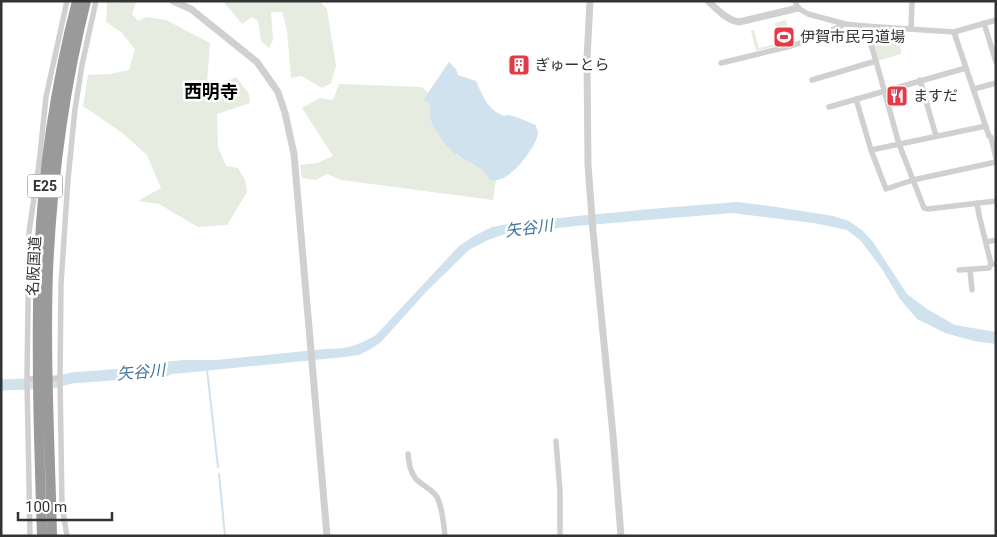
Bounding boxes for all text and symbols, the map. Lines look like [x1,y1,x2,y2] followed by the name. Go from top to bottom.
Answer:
[772,25,796,49] sports icon: 伊賀市民弓道場
[800,28,905,46] place label: 伊賀市民弓道場
[507,53,531,77] building icon: ぎゅーとら
[535,56,610,74] place label: ぎゅーとら
[184,81,238,102] district label: 西明寺
[885,84,909,108] restaurant icon: ますだ
[913,87,958,105] place label: ますだ
[28,175,62,198] road number: E25
[504,215,556,240] water label: 矢谷川
[23,236,45,296] street label: 名阪国道
[116,360,168,384] water label: 矢谷川
[18,490,111,522] scale bar
[25,498,67,516] text: 100 m

